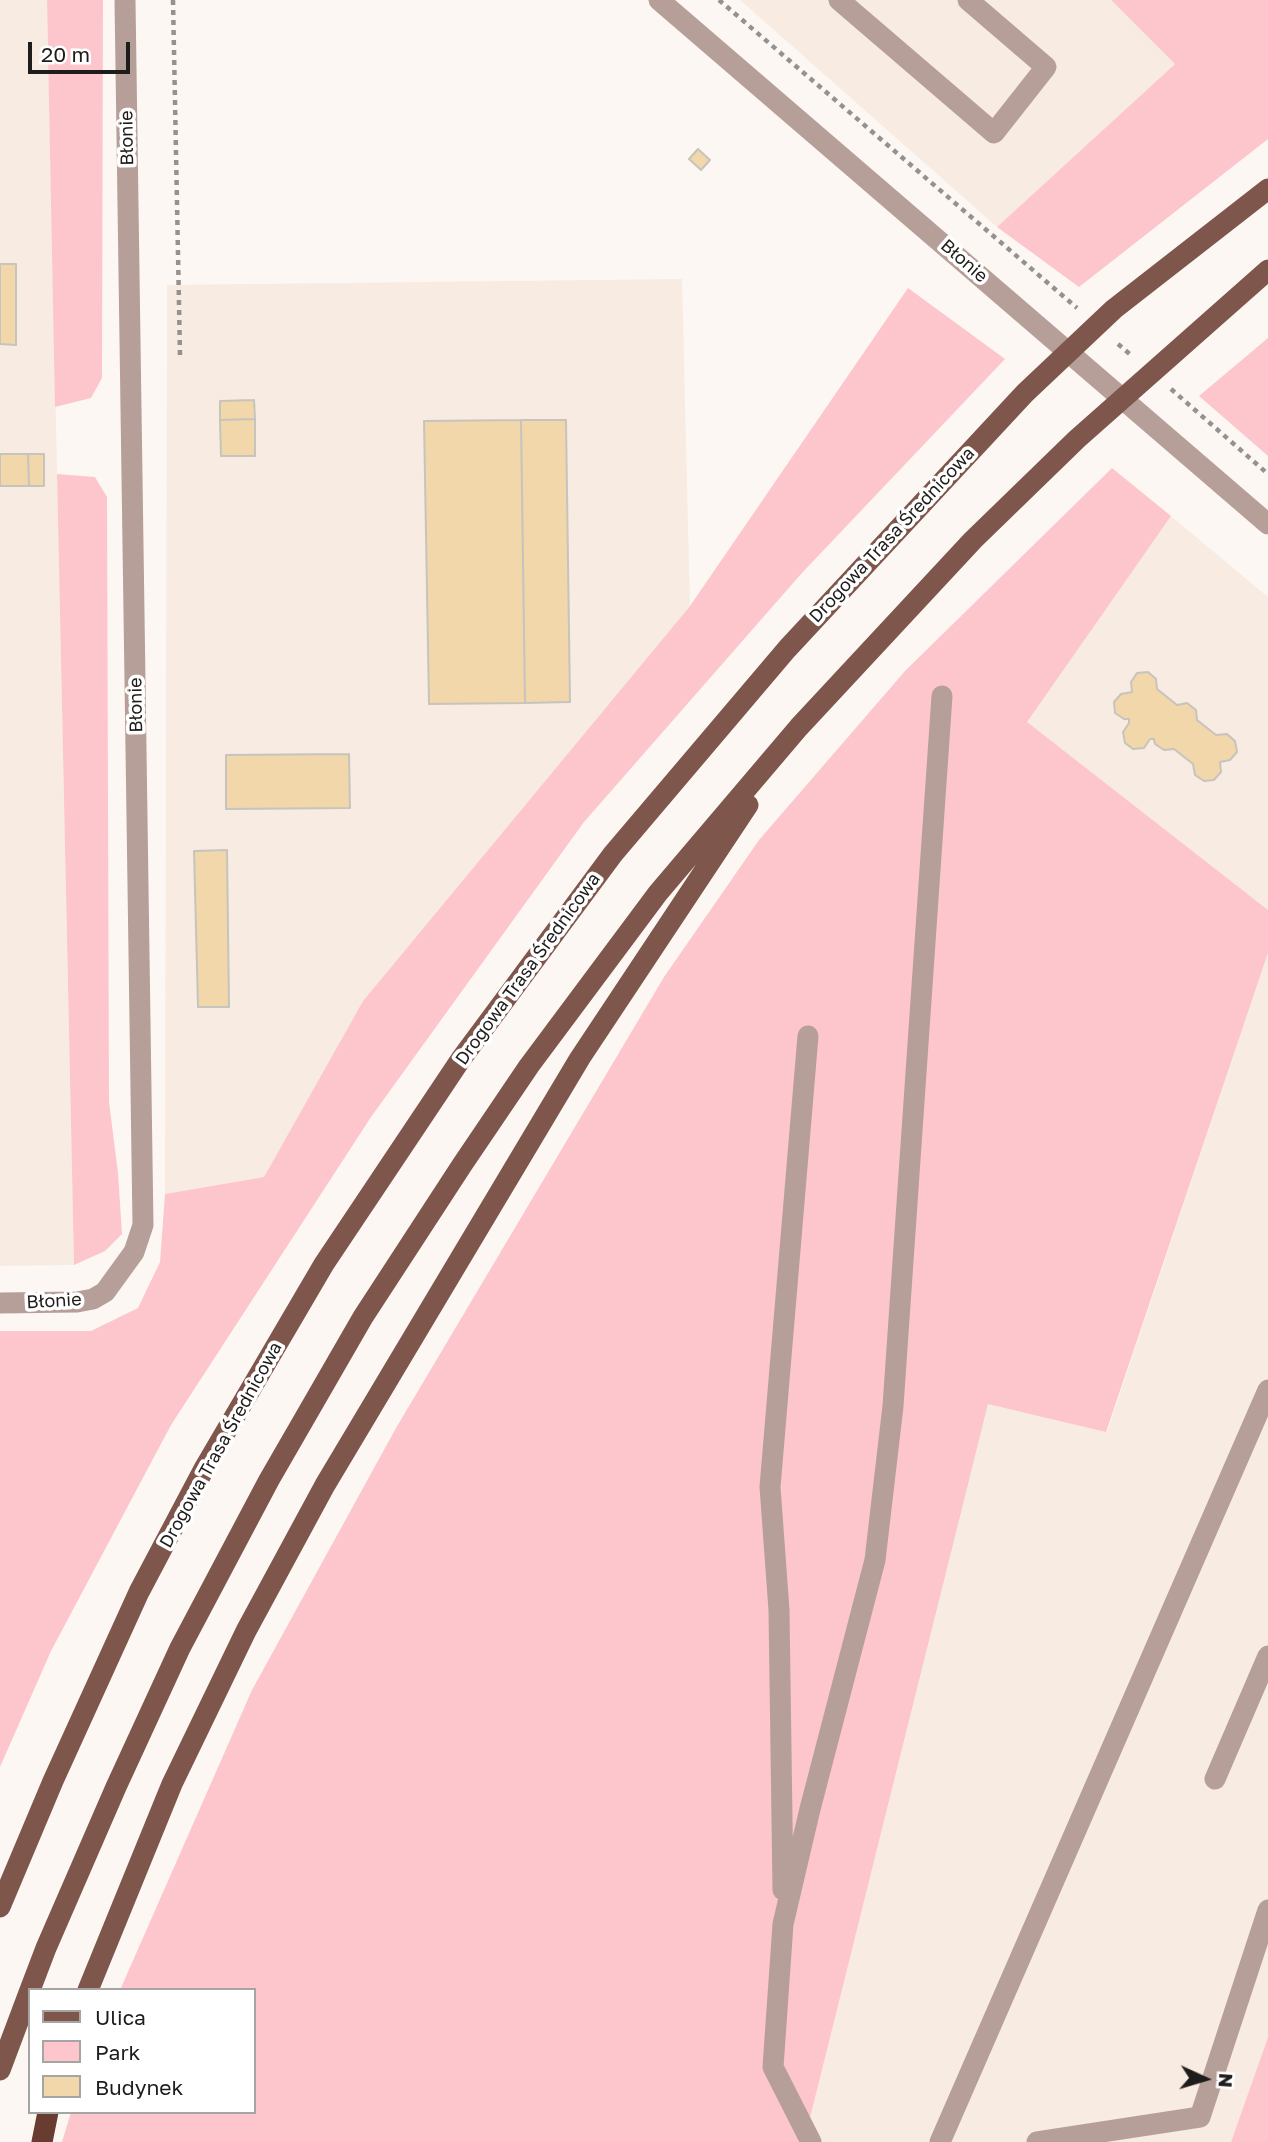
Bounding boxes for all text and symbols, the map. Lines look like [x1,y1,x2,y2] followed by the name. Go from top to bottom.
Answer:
[32,28,133,72] scale bar
[41,41,90,67] text: 20 m
[116,110,138,166] street label: Błonie
[936,235,992,287] street label: Błonie
[805,443,979,627] street label: Drogowa Trasa Średnicowa
[125,677,147,733] street label: Błonie
[451,869,605,1069] street label: Drogowa Trasa Średnicowa
[26,1289,82,1313] street label: Błonie
[155,1338,287,1552] street label: Drogowa Trasa Średnicowa
[28,1988,256,2114] legend
[95,2004,146,2030] text: Ulica
[95,2039,140,2065] text: Park
[1170,2044,1240,2114] north arrow
[1214,2072,1238,2089] text: N
[95,2074,183,2100] text: Budynek

